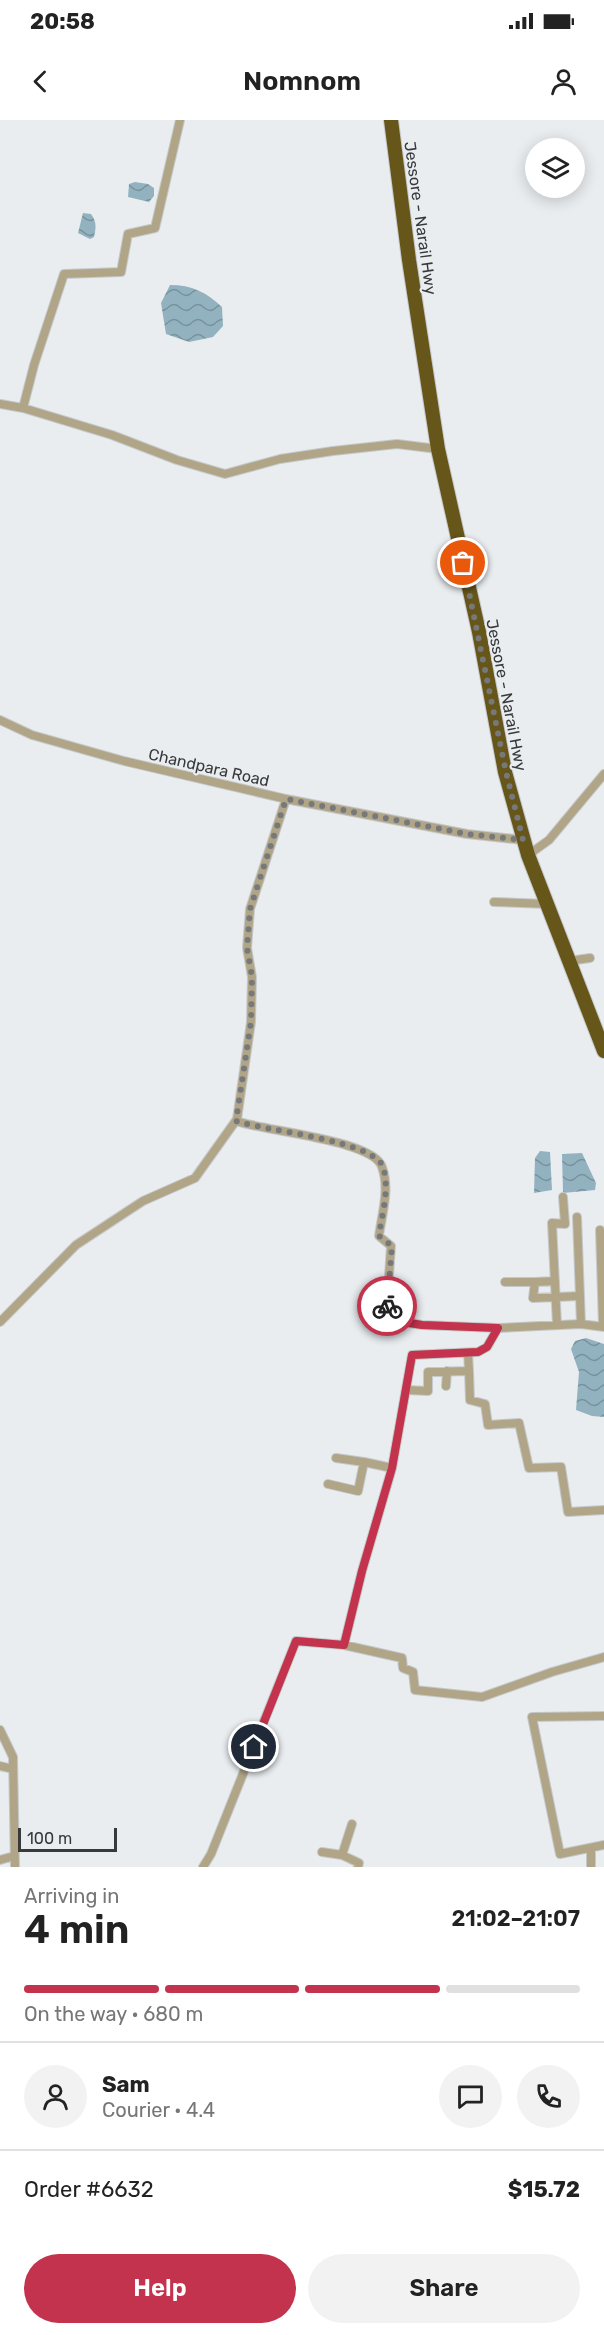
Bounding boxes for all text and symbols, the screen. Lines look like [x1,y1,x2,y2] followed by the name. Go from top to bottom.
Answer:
[30,8,95,35] text: 20:58
[24,65,57,98] icon: back
[243,65,361,97] text: Nomnom
[547,65,580,98] icon: person
[525,138,585,198] map controls
[525,138,585,198] button: layers
[400,140,441,296] street label: Jessore - Narail Hwy
[437,537,488,588] pin
[446,546,479,579] icon: bag
[482,617,531,773] street label: Jessore - Narail Hwy
[147,744,271,791] street label: Chandpara Road
[357,1276,417,1336] courier
[371,1290,404,1323] icon: bike
[228,1721,279,1772] pin
[237,1730,270,1763] icon: home
[18,1825,117,1852] scale bar
[27,1829,72,1848] text: 100 m
[24,1884,119,1908] text: Arriving in
[451,1905,580,1932] text: 21:02–21:07
[24,1907,129,1953] text: 4 min
[24,2002,203,2026] text: On the way · 680 m
[24,2065,87,2128] button: person
[439,2065,502,2128] button: chat
[517,2065,580,2128] button: phone
[102,2071,150,2098] text: Sam
[102,2098,215,2122] text: Courier · 4.4
[24,2176,154,2203] text: Order #6632
[508,2176,580,2203] text: $15.72
[24,2254,296,2323] button: Help
[308,2254,580,2323] button: Share

